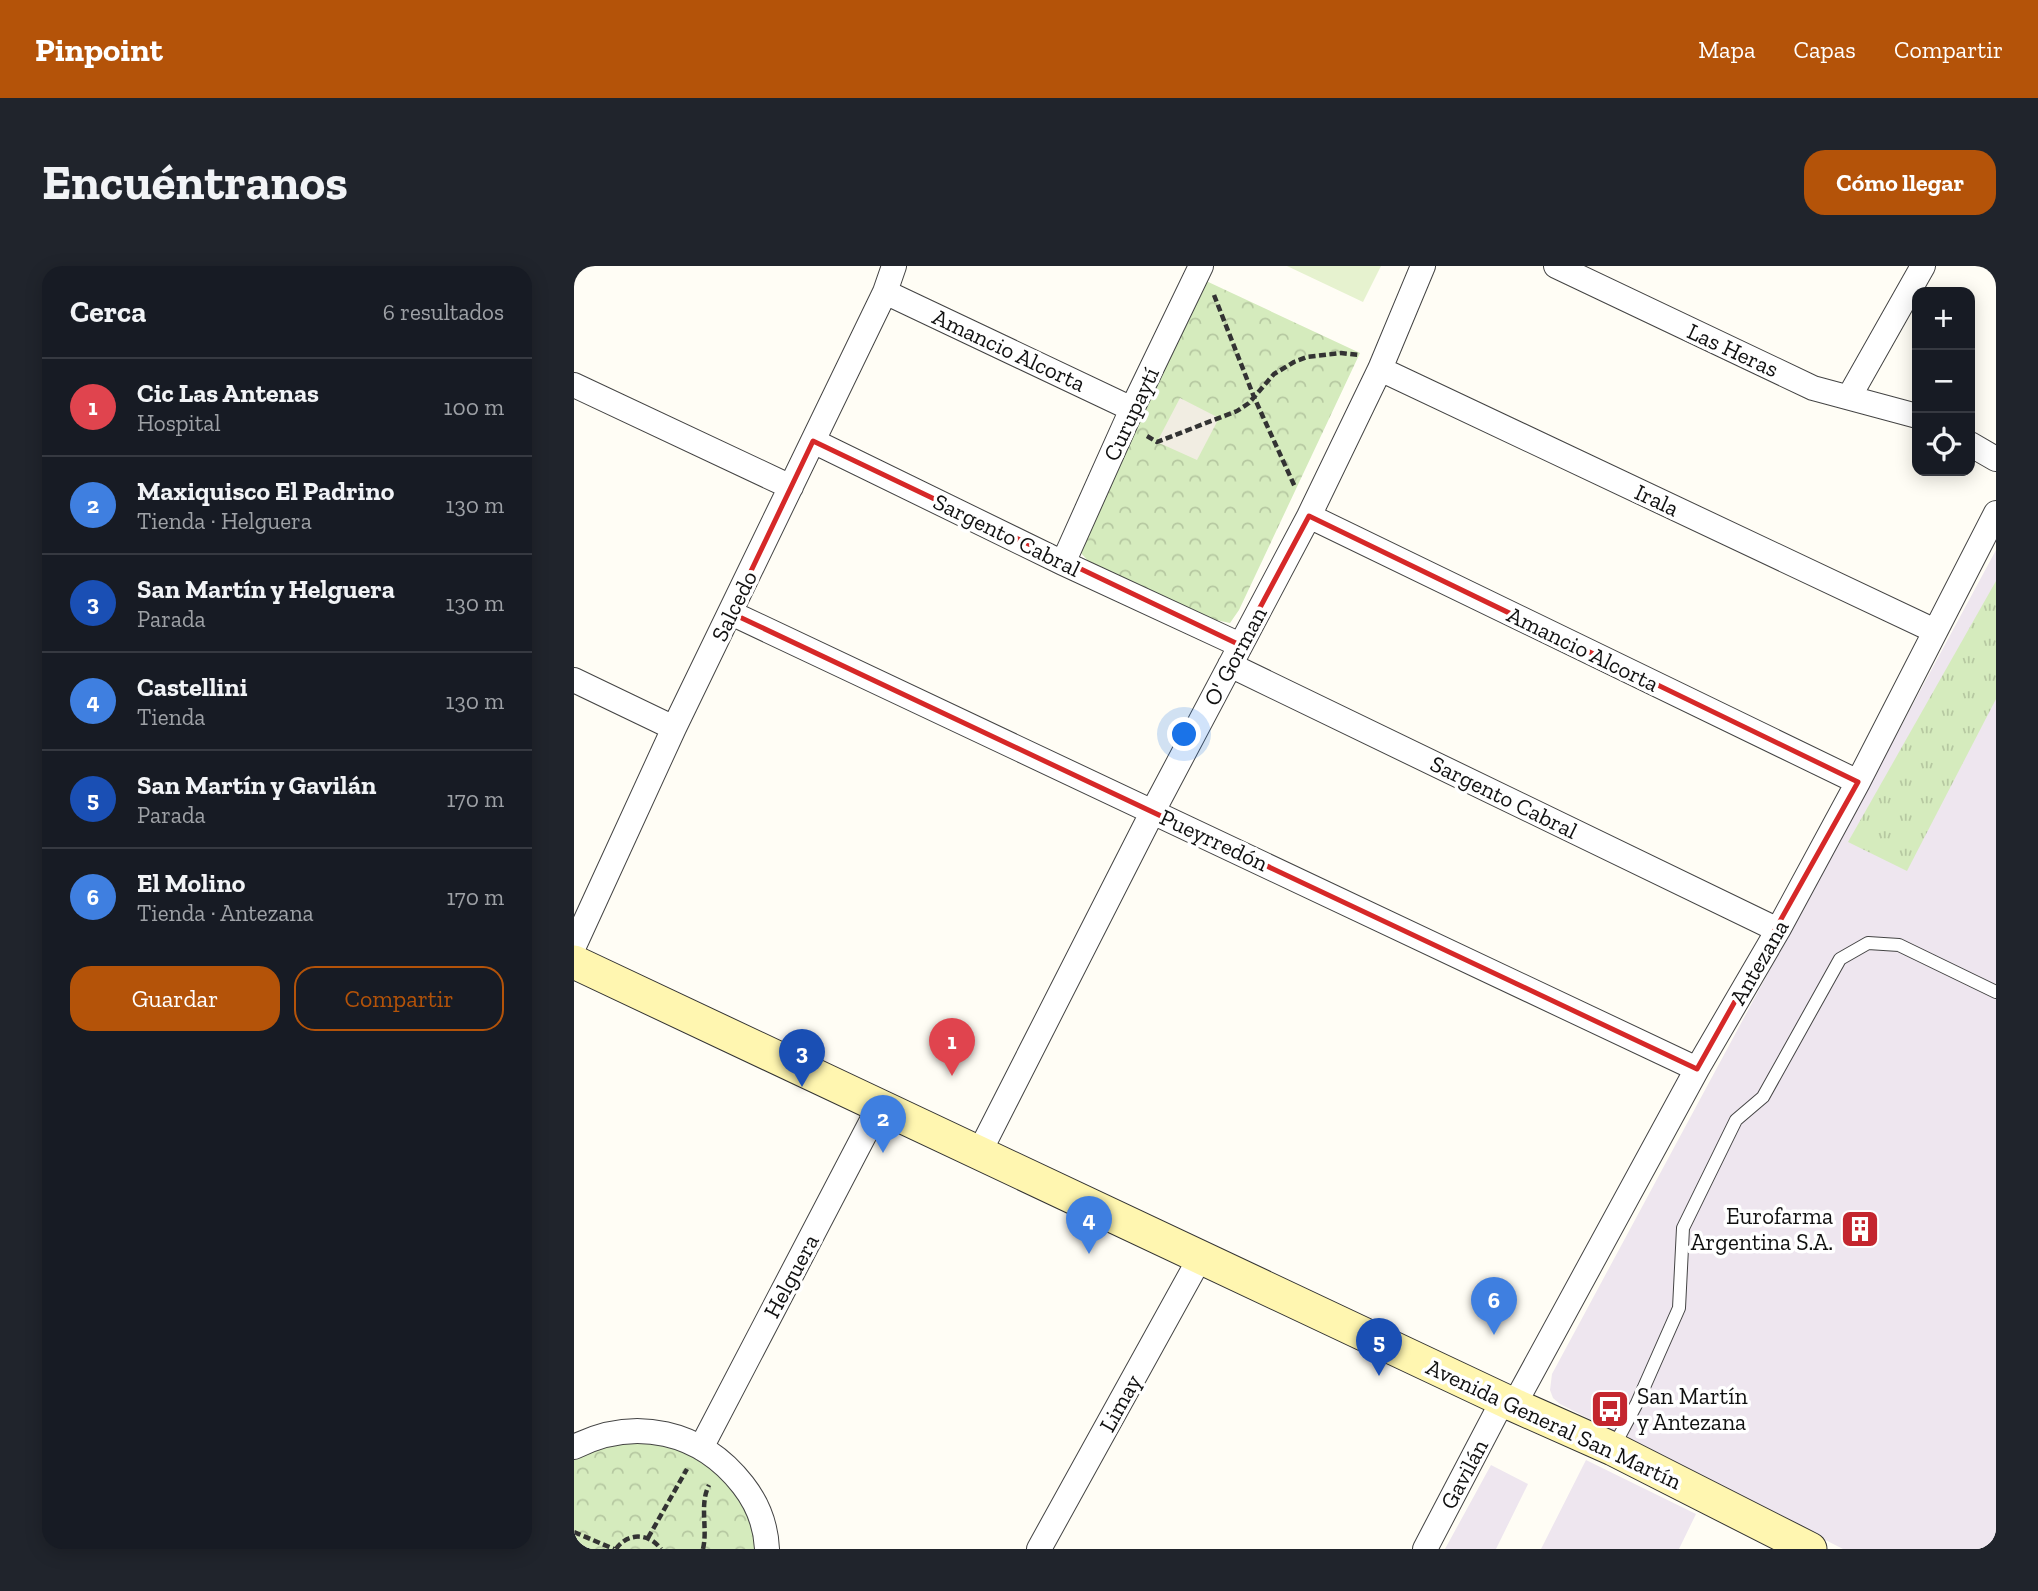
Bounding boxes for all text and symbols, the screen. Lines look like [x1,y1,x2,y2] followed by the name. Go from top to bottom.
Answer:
[35,30,163,69] text: Pinpoint
[1698,35,1755,64] text: Mapa
[1793,35,1856,64] text: Capas
[1894,35,2003,64] text: Compartir
[1804,150,1996,215] button: Cómo llegar
[42,153,348,212] text: Encuéntranos
[1912,287,1975,476] map controls
[1912,287,1975,350] button: +
[70,294,146,330] text: Cerca
[383,298,504,326] text: 6 resultados
[928,302,1090,398] street label: Amancio Alcorta
[1683,317,1783,383] street label: Las Heras
[1912,350,1975,413] button: −
[1097,363,1165,465] street label: Curupaytí
[137,377,319,409] text: Cic Las Antenas
[88,393,98,421] text: 1
[444,393,504,421] text: 100 m
[137,409,221,437] text: Hospital
[1912,413,1975,476] button: locate
[137,475,394,507] text: Maxiquisco El Padrino
[1631,478,1683,522] street label: Irala
[929,487,1085,583] street label: Sargento Cabral
[87,491,99,519] text: 2
[446,491,504,519] text: 130 m
[137,507,312,535] text: Tienda · Helguera
[705,566,763,646] street label: Salcedo
[137,573,395,605] text: San Martín y Helguera
[87,589,99,617] text: 3
[446,589,504,617] text: 130 m
[1503,600,1663,698] street label: Amancio Alcorta
[1197,602,1273,710] street label: O' Gorman
[137,605,206,633] text: Parada
[137,671,248,703] text: Castellini
[86,687,100,715] text: 4
[446,687,504,715] text: 130 m
[137,703,205,731] text: Tienda
[1167,717,1201,751] your location
[1426,749,1582,845] street label: Sargento Cabral
[137,769,376,801] text: San Martín y Gavilán
[87,785,99,813] text: 5
[446,785,504,813] text: 170 m
[137,801,206,829] text: Parada
[1156,803,1272,877] street label: Pueyrredón
[137,867,245,899] text: El Molino
[87,883,99,911] text: 6
[446,883,504,911] text: 170 m
[137,899,314,927] text: Tienda · Antezana
[1724,915,1794,1009] street label: Antezana
[70,966,280,1031] button: Guardar
[294,966,504,1031] button: Compartir
[929,1018,975,1076] pin: 1
[779,1029,825,1087] pin: 3
[860,1095,906,1153] pin: 2
[1066,1196,1112,1254] pin: 4
[1691,1202,1833,1256] place label: Eurofarma Argentina S.A.
[1839,1208,1881,1250] building icon: Eurofarma Argentina S.A.
[757,1229,825,1323] street label: Helguera
[1471,1277,1517,1335] pin: 6
[1356,1318,1402,1376] pin: 5
[1422,1353,1686,1495] street label: Avenida General San Martín
[1093,1369,1147,1437] street label: Limay
[1637,1382,1748,1436] place label: San Martín y Antezana
[1589,1388,1631,1430] bus stop icon: San Martín y Antezana
[1434,1434,1494,1514] street label: Gavilán

